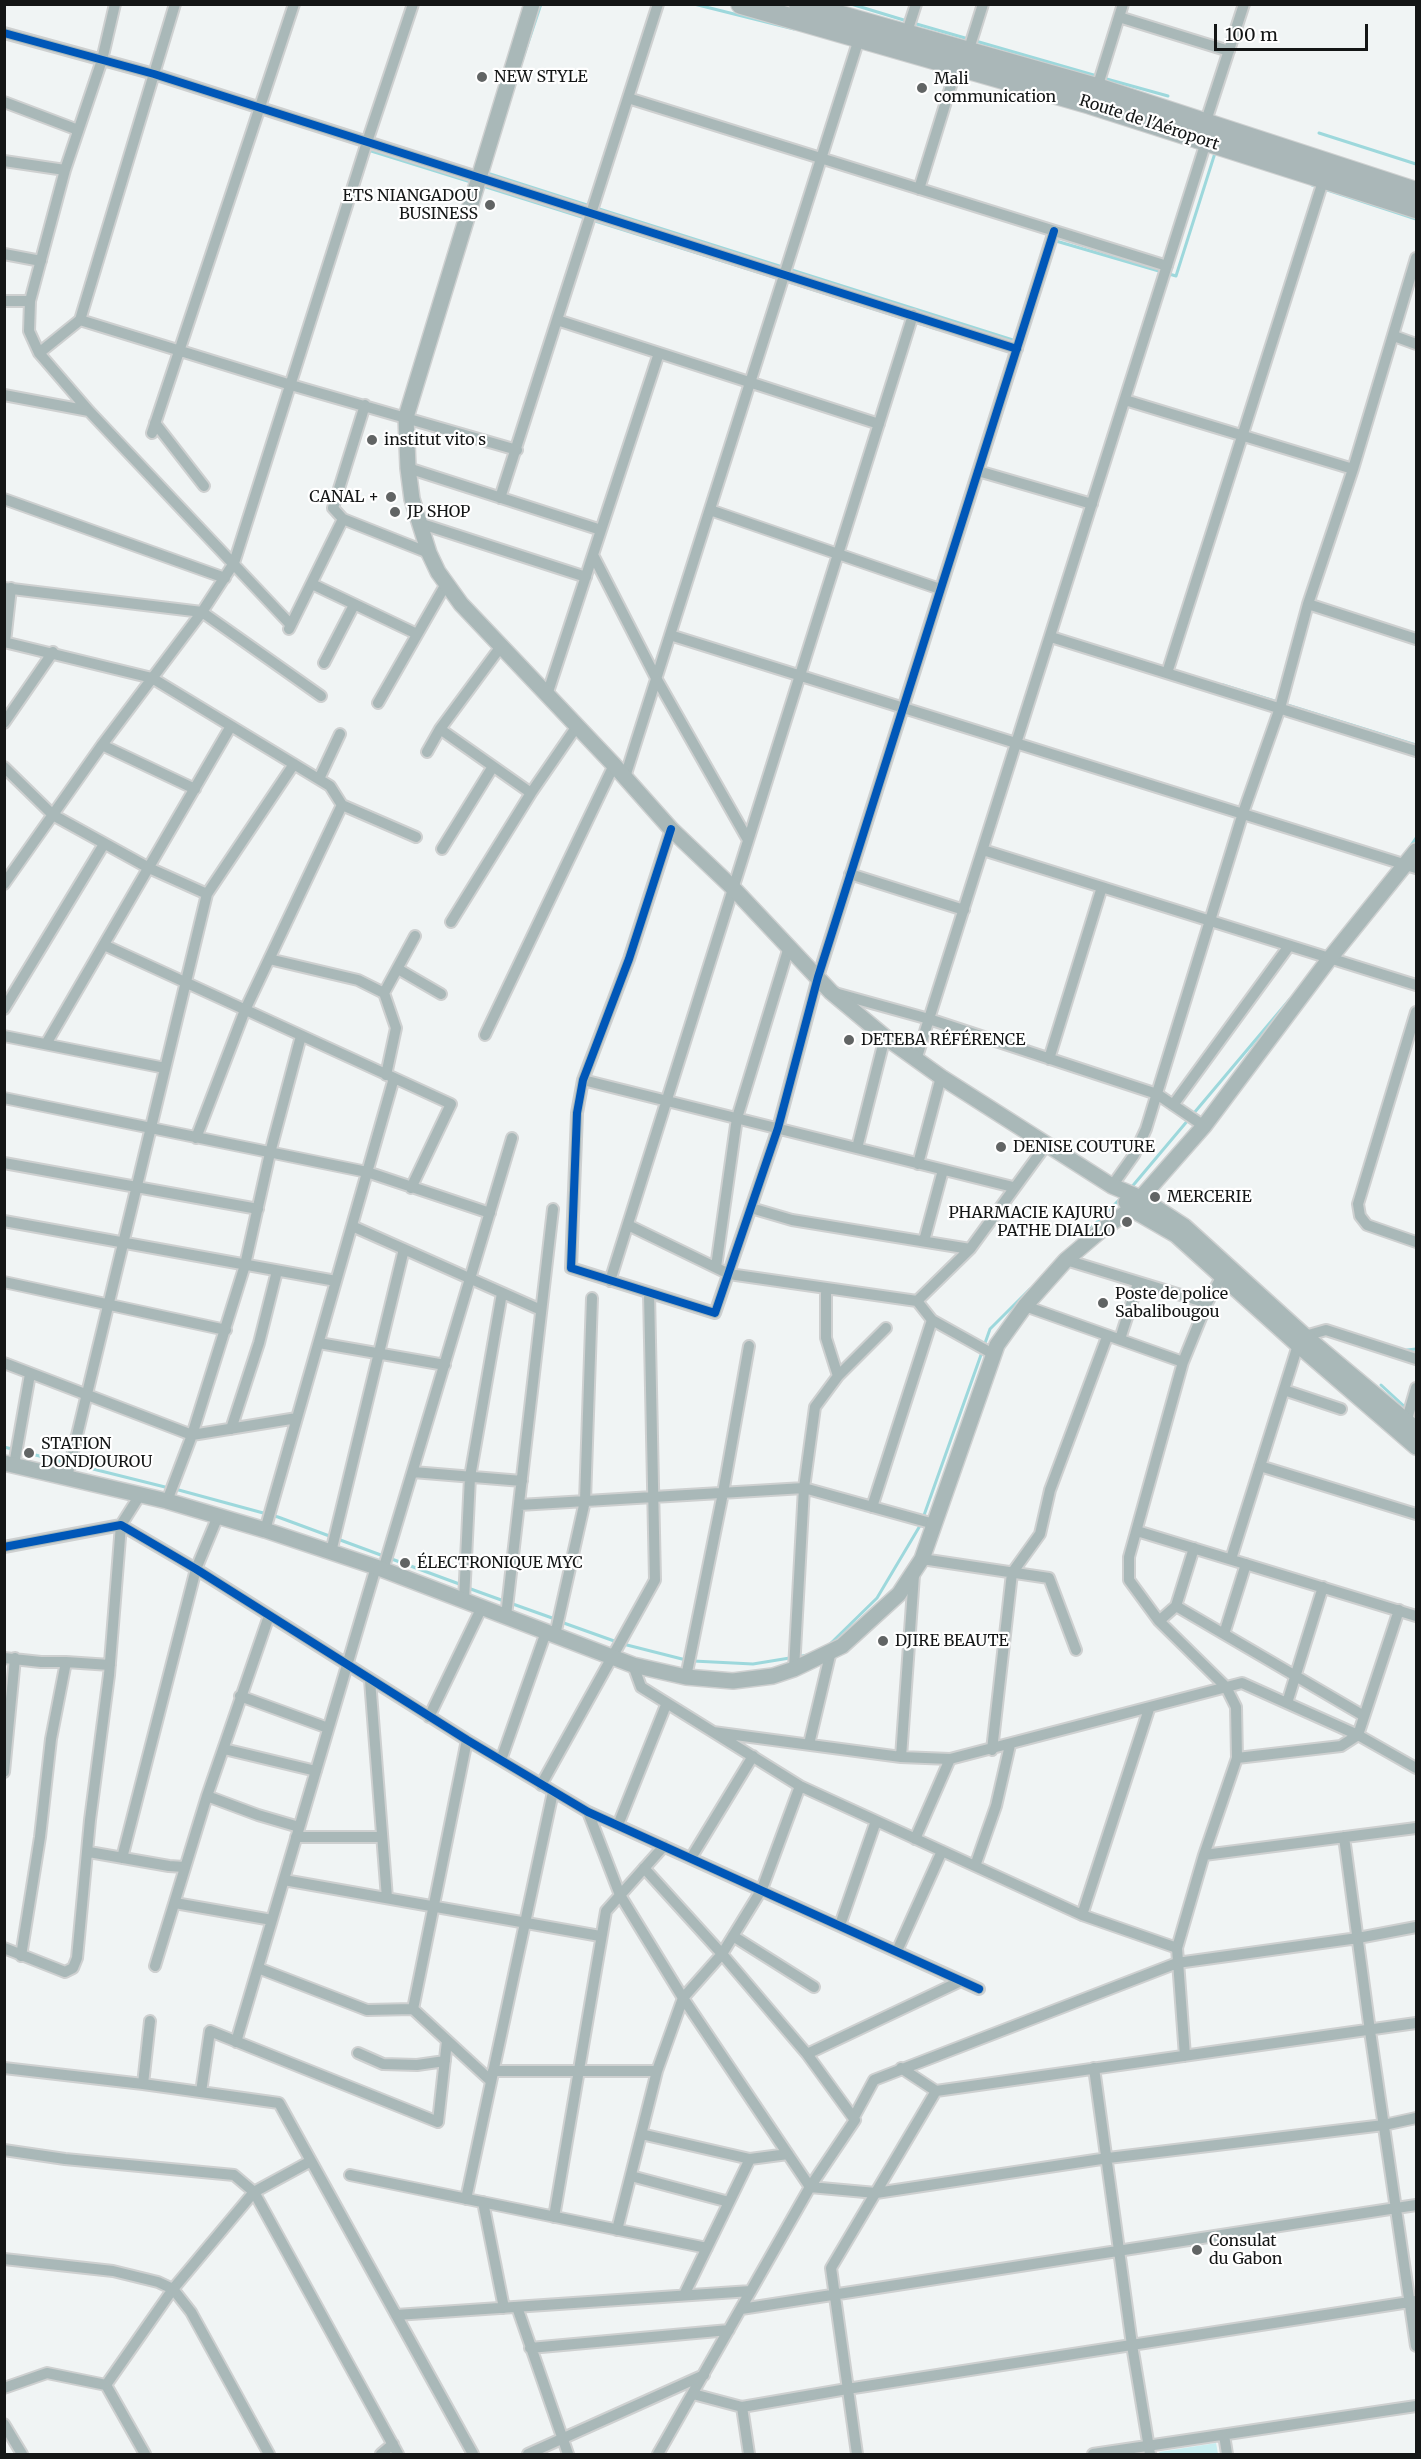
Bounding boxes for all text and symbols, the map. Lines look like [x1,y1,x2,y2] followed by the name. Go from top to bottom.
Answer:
[1217,12,1372,50] scale bar
[1225,23,1278,46] text: 100 m
[494,67,588,87] place label: NEW STYLE
[934,69,1056,107] place label: Mali communication
[475,70,489,84] marker: NEW STYLE
[915,81,929,95] marker: Mali communication
[1077,91,1221,155] street label: Route de l'Aéroport
[343,186,478,224] place label: ETS NIANGADOU BUSINESS
[483,198,497,212] marker: ETS NIANGADOU BUSINESS
[384,430,486,450] place label: institut vito s
[365,433,379,447] marker: institut vito s
[309,487,379,507] place label: CANAL +
[384,490,398,504] marker: CANAL +
[407,502,470,522] place label: JP SHOP
[388,505,402,519] marker: JP SHOP
[861,1030,1025,1050] place label: DETEBA RÉFÉRENCE
[842,1033,856,1047] marker: DETEBA RÉFÉRENCE
[1013,1137,1155,1157] place label: DENISE COUTURE
[994,1140,1008,1154] marker: DENISE COUTURE
[1167,1187,1252,1207] place label: MERCERIE
[1148,1190,1162,1204] marker: MERCERIE
[948,1203,1115,1241] place label: PHARMACIE KAJURU PATHE DIALLO
[1120,1215,1134,1229] marker: PHARMACIE KAJURU PATHE DIALLO
[1115,1284,1228,1322] place label: Poste de police Sabalibougou
[1096,1296,1110,1310] marker: Poste de police Sabalibougou
[41,1434,152,1472] place label: STATION DONDJOUROU
[22,1446,36,1460] marker: STATION DONDJOUROU
[417,1553,583,1573] place label: ÉLECTRONIQUE MYC
[398,1556,412,1570] marker: ÉLECTRONIQUE MYC
[895,1631,1009,1651] place label: DJIRE BEAUTE
[876,1634,890,1648] marker: DJIRE BEAUTE
[1209,2231,1282,2269] place label: Consulat du Gabon
[1190,2243,1204,2257] marker: Consulat du Gabon

